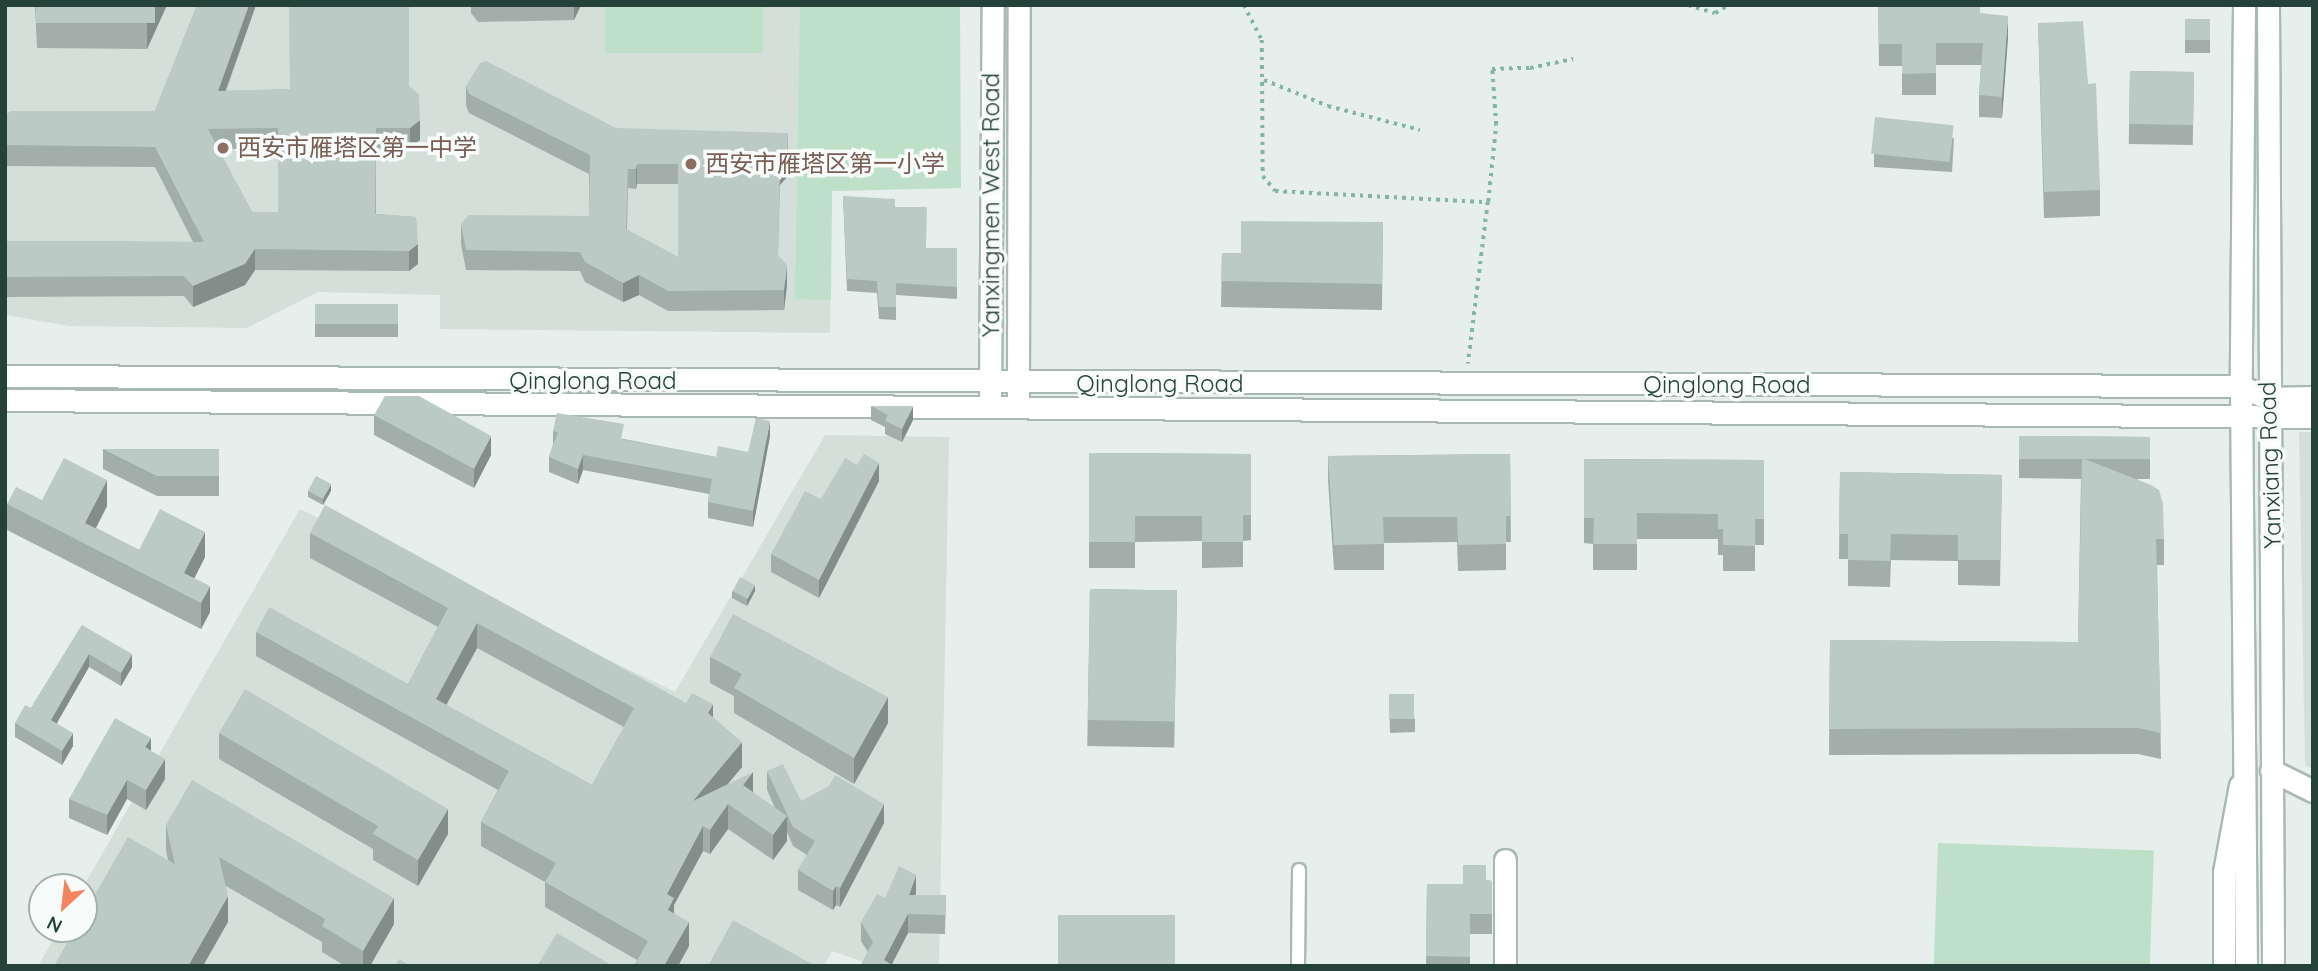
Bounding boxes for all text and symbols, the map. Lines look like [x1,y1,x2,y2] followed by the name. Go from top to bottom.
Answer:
[977,73,1005,337] street label: Yanxingmen West Road
[237,134,477,162] place label: 西安市雁塔区第一中学
[215,140,231,156] marker: 西安市雁塔区第一中学
[705,150,945,178] place label: 西安市雁塔区第一小学
[683,156,699,172] marker: 西安市雁塔区第一小学
[509,367,677,395] street label: Qinglong Road
[1076,370,1244,398] street label: Qinglong Road
[1643,371,1811,399] street label: Qinglong Road
[2253,381,2287,549] street label: Yanxiang Road
[28,873,98,943] north arrow
[43,911,66,939] text: N

